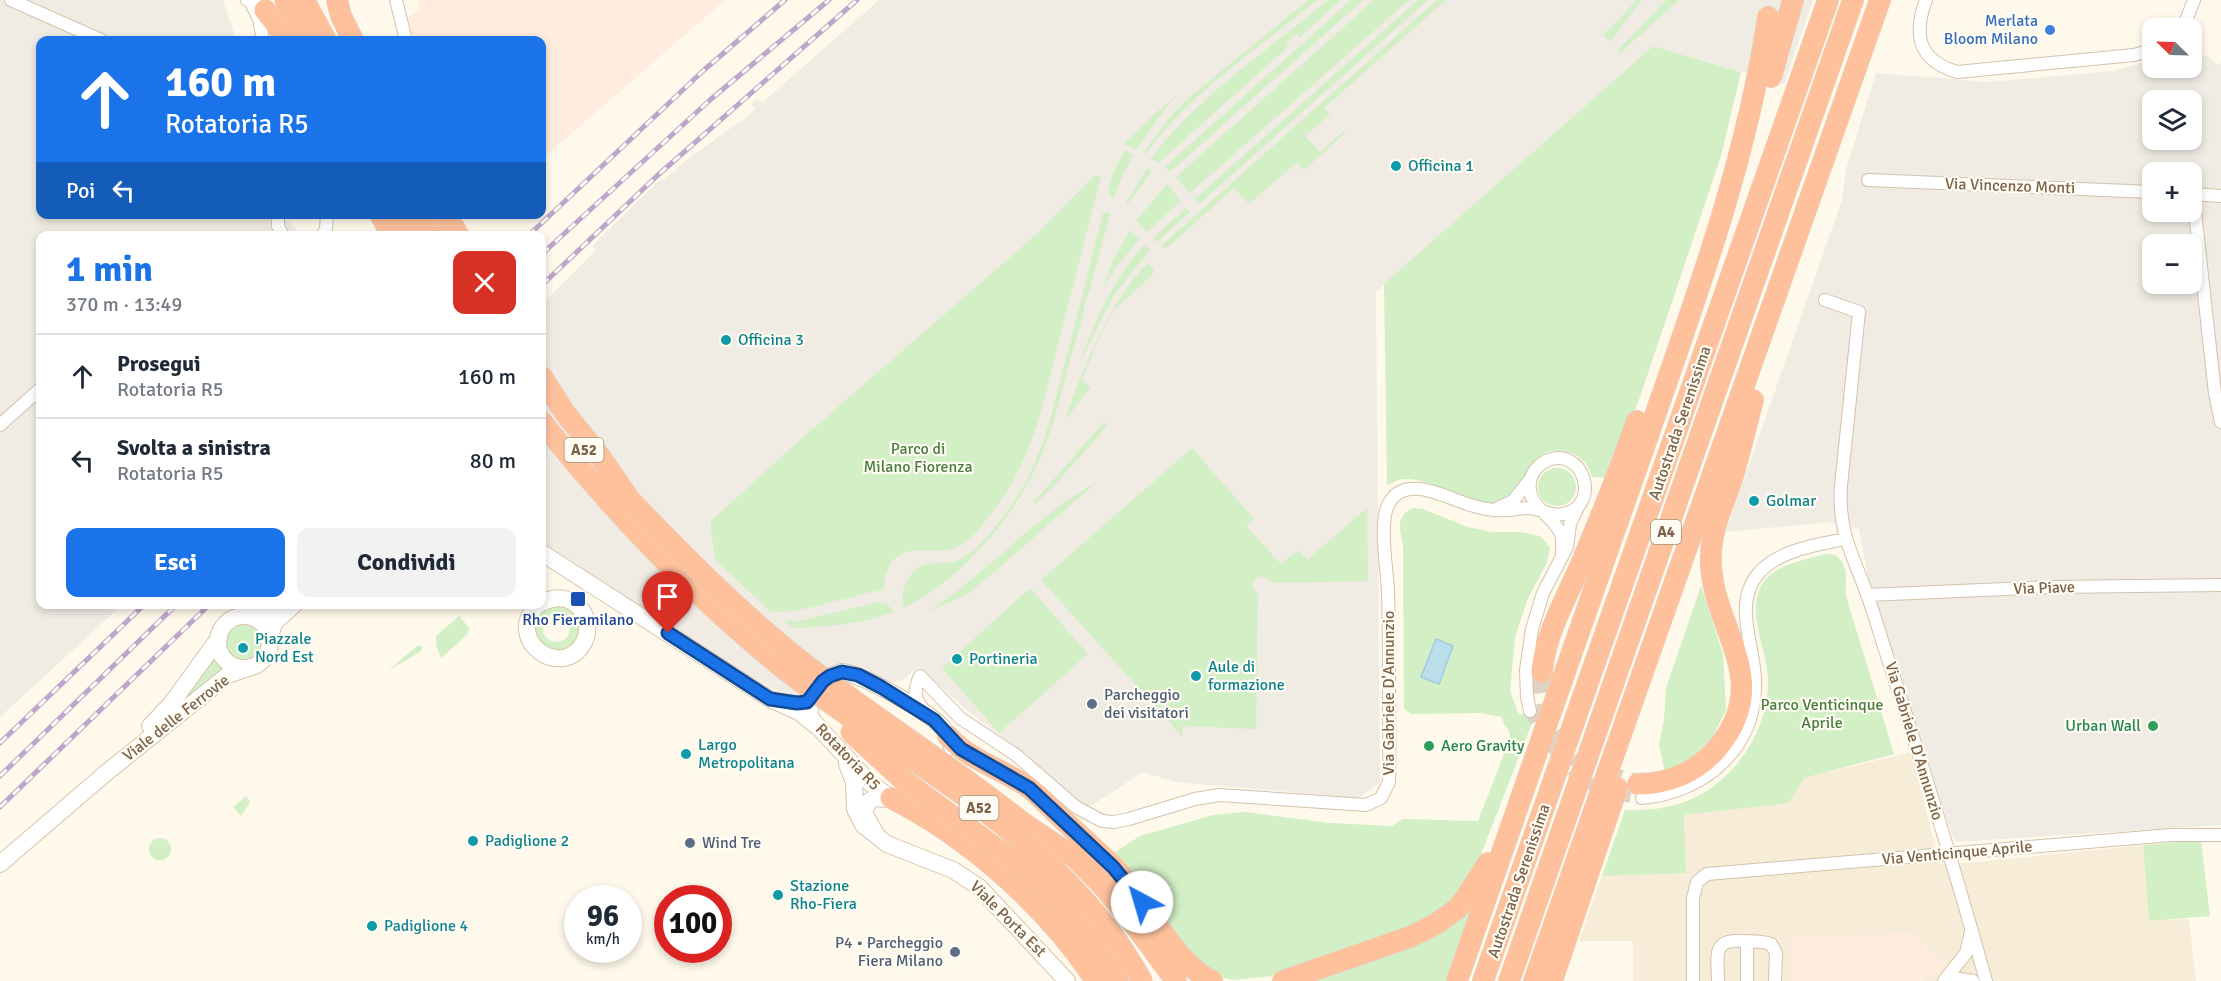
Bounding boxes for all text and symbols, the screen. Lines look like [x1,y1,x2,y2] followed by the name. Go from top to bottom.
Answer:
[1944,11,2038,49] place label: Merlata Bloom Milano
[2142,18,2202,78] north arrow
[2142,18,2202,294] map controls
[2043,23,2057,37] marker: Merlata Bloom Milano
[165,57,276,108] text: 160 m
[66,60,144,138] icon: ahead
[2142,90,2202,150] button: layers
[165,108,309,141] text: Rotatoria R5
[1408,156,1474,176] place label: Officina 1
[1389,159,1403,173] marker: Officina 1
[2142,162,2202,222] button: +
[107,174,140,207] icon: left
[1944,174,2076,198] street label: Via Vincenzo Monti
[66,177,95,204] text: Poi
[2142,234,2202,294] button: −
[66,247,153,292] text: 1 min
[453,251,516,314] button: close
[66,292,182,317] text: 370 m · 13:49
[738,330,804,350] place label: Officina 3
[719,333,733,347] marker: Officina 3
[1644,343,1716,503] street label: Autostrada Serenissima
[117,350,201,377] text: Prosegui
[66,360,99,393] icon: ahead
[458,363,516,390] text: 160 m
[117,377,224,402] text: Rotatoria R5
[117,434,271,461] text: Svolta a sinistra
[564,438,604,462] road number: A52
[863,439,973,477] park label: Parco di Milano Fiorenza
[66,444,99,477] icon: left
[470,447,516,474] text: 80 m
[117,461,224,486] text: Rotatoria R5
[1766,491,1816,511] place label: Golmar
[1747,494,1761,508] marker: Golmar
[1651,520,1681,544] road number: A4
[66,528,285,597] button: Esci
[297,528,516,597] button: Condividi
[642,571,693,633] pin
[2013,577,2075,599] street label: Via Piave
[651,580,684,613] icon: arrive
[569,590,587,608] marker: Rho Fieramilano
[522,610,634,630] place label: Rho Fieramilano
[1379,611,1399,775] street label: Via Gabriele D'Annunzio
[255,629,314,667] place label: Piazzale Nord Est
[236,641,250,655] marker: Piazzale Nord Est
[969,649,1038,669] place label: Portineria
[950,652,964,666] marker: Portineria
[1208,657,1285,695] place label: Aule di formazione
[1880,659,1948,823] street label: Via Gabriele D'Annunzio
[1189,669,1203,683] marker: Aule di formazione
[119,670,233,766] street label: Viale delle Ferrovie
[1104,685,1189,723] place label: Parcheggio dei visitatori
[1761,695,1883,733] park label: Parco Venticinque Aprile
[1085,697,1099,711] marker: Parcheggio dei visitatori
[2065,716,2141,736] place label: Urban Wall
[811,719,885,795] street label: Rotatoria R5
[2146,719,2160,733] marker: Urban Wall
[698,735,795,773] place label: Largo Metropolitana
[1441,736,1525,756] place label: Aero Gravity
[1422,739,1436,753] marker: Aero Gravity
[679,747,693,761] marker: Largo Metropolitana
[960,796,998,820] road number: A52
[1483,801,1555,961] street label: Autostrada Serenissima
[485,831,569,851] place label: Padiglione 2
[702,833,761,853] place label: Wind Tre
[466,834,480,848] marker: Padiglione 2
[683,836,697,850] marker: Wind Tre
[1881,836,2033,870] street label: Via Venticinque Aprile
[1110,870,1174,934] position arrow
[790,876,857,914] place label: Stazione Rho-Fiera
[966,877,1051,962] street label: Viale Porta Est
[654,885,732,963] speed limit sign: 100
[771,888,785,902] marker: Stazione Rho-Fiera
[587,898,619,935] text: 96
[384,916,469,936] place label: Padiglione 4
[365,919,379,933] marker: Padiglione 4
[586,930,620,948] text: km/h
[835,933,943,971] place label: P4 • Parcheggio Fiera Milano
[948,945,962,959] marker: P4 • Parcheggio Fiera Milano

